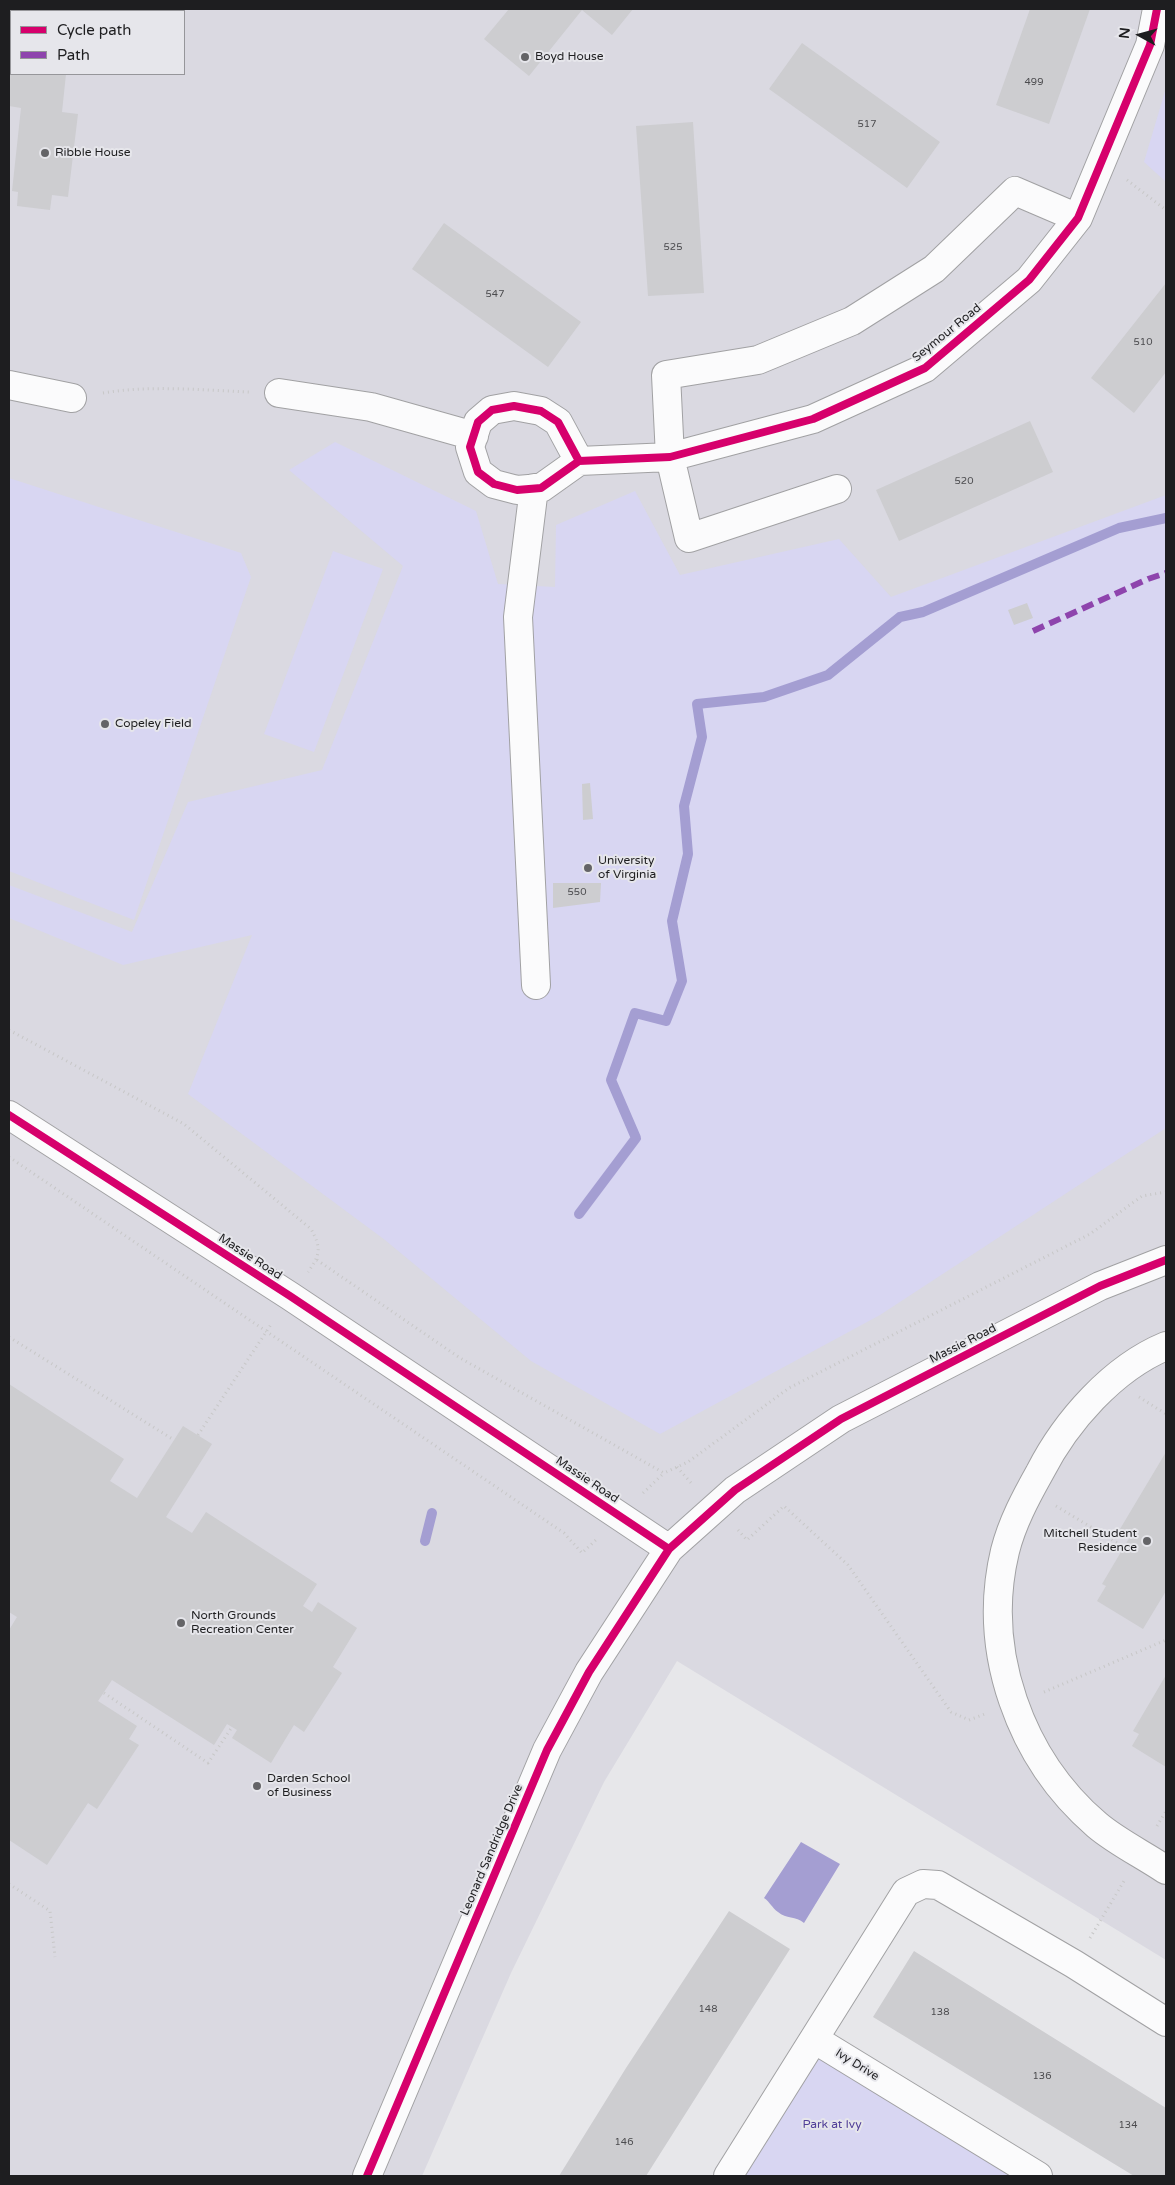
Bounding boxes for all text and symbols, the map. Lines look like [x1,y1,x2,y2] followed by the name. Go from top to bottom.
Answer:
[10,10,185,75] legend
[1115,10,1165,60] north arrow
[57,21,131,39] text: Cycle path
[1115,26,1134,40] text: N
[57,46,90,64] text: Path
[535,50,604,64] place label: Boyd House
[519,51,531,63] marker: Boyd House
[1025,76,1043,88] house number: 499
[858,118,876,130] house number: 517
[55,146,131,160] place label: Ribble House
[39,147,51,159] marker: Ribble House
[664,241,682,253] house number: 525
[486,288,504,300] house number: 547
[910,301,984,365] street label: Seymour Road
[1134,336,1152,348] house number: 510
[955,475,973,487] house number: 520
[115,717,192,731] place label: Copeley Field
[99,718,111,730] marker: Copeley Field
[598,854,656,882] place label: University of Virginia
[582,862,594,874] marker: University of Virginia
[568,886,586,898] house number: 550
[216,1231,284,1283] street label: Massie Road
[927,1321,999,1367] street label: Massie Road
[553,1454,621,1506] street label: Massie Road
[1043,1527,1137,1555] place label: Mitchell Student Residence
[1141,1535,1153,1547] marker: Mitchell Student Residence
[191,1609,294,1637] place label: North Grounds Recreation Center
[175,1617,187,1629] marker: North Grounds Recreation Center
[267,1772,351,1800] place label: Darden School of Business
[251,1780,263,1792] marker: Darden School of Business
[458,1782,526,1918] street label: Leonard Sandridge Drive
[699,2003,717,2015] house number: 148
[931,2006,949,2018] house number: 138
[832,2046,882,2084] street label: Ivy Drive
[1033,2070,1051,2082] house number: 136
[802,2118,862,2132] park label: Park at Ivy
[1119,2119,1137,2131] house number: 134
[615,2136,633,2148] house number: 146

